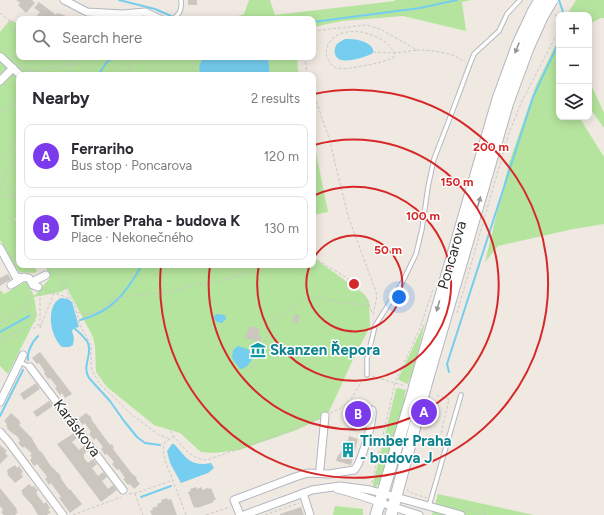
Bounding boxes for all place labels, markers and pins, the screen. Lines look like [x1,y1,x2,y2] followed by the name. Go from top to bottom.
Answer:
[347,277,361,291] centre of rings
[249,341,267,359] museum icon: Skanzen Řepora
[270,341,380,359] place label: Skanzen Řepora
[411,397,437,427] pin: A
[345,399,371,429] pin: B
[360,432,452,467] place label: Timber Praha - budova J
[339,441,357,459] building icon: Timber Praha - budova J

